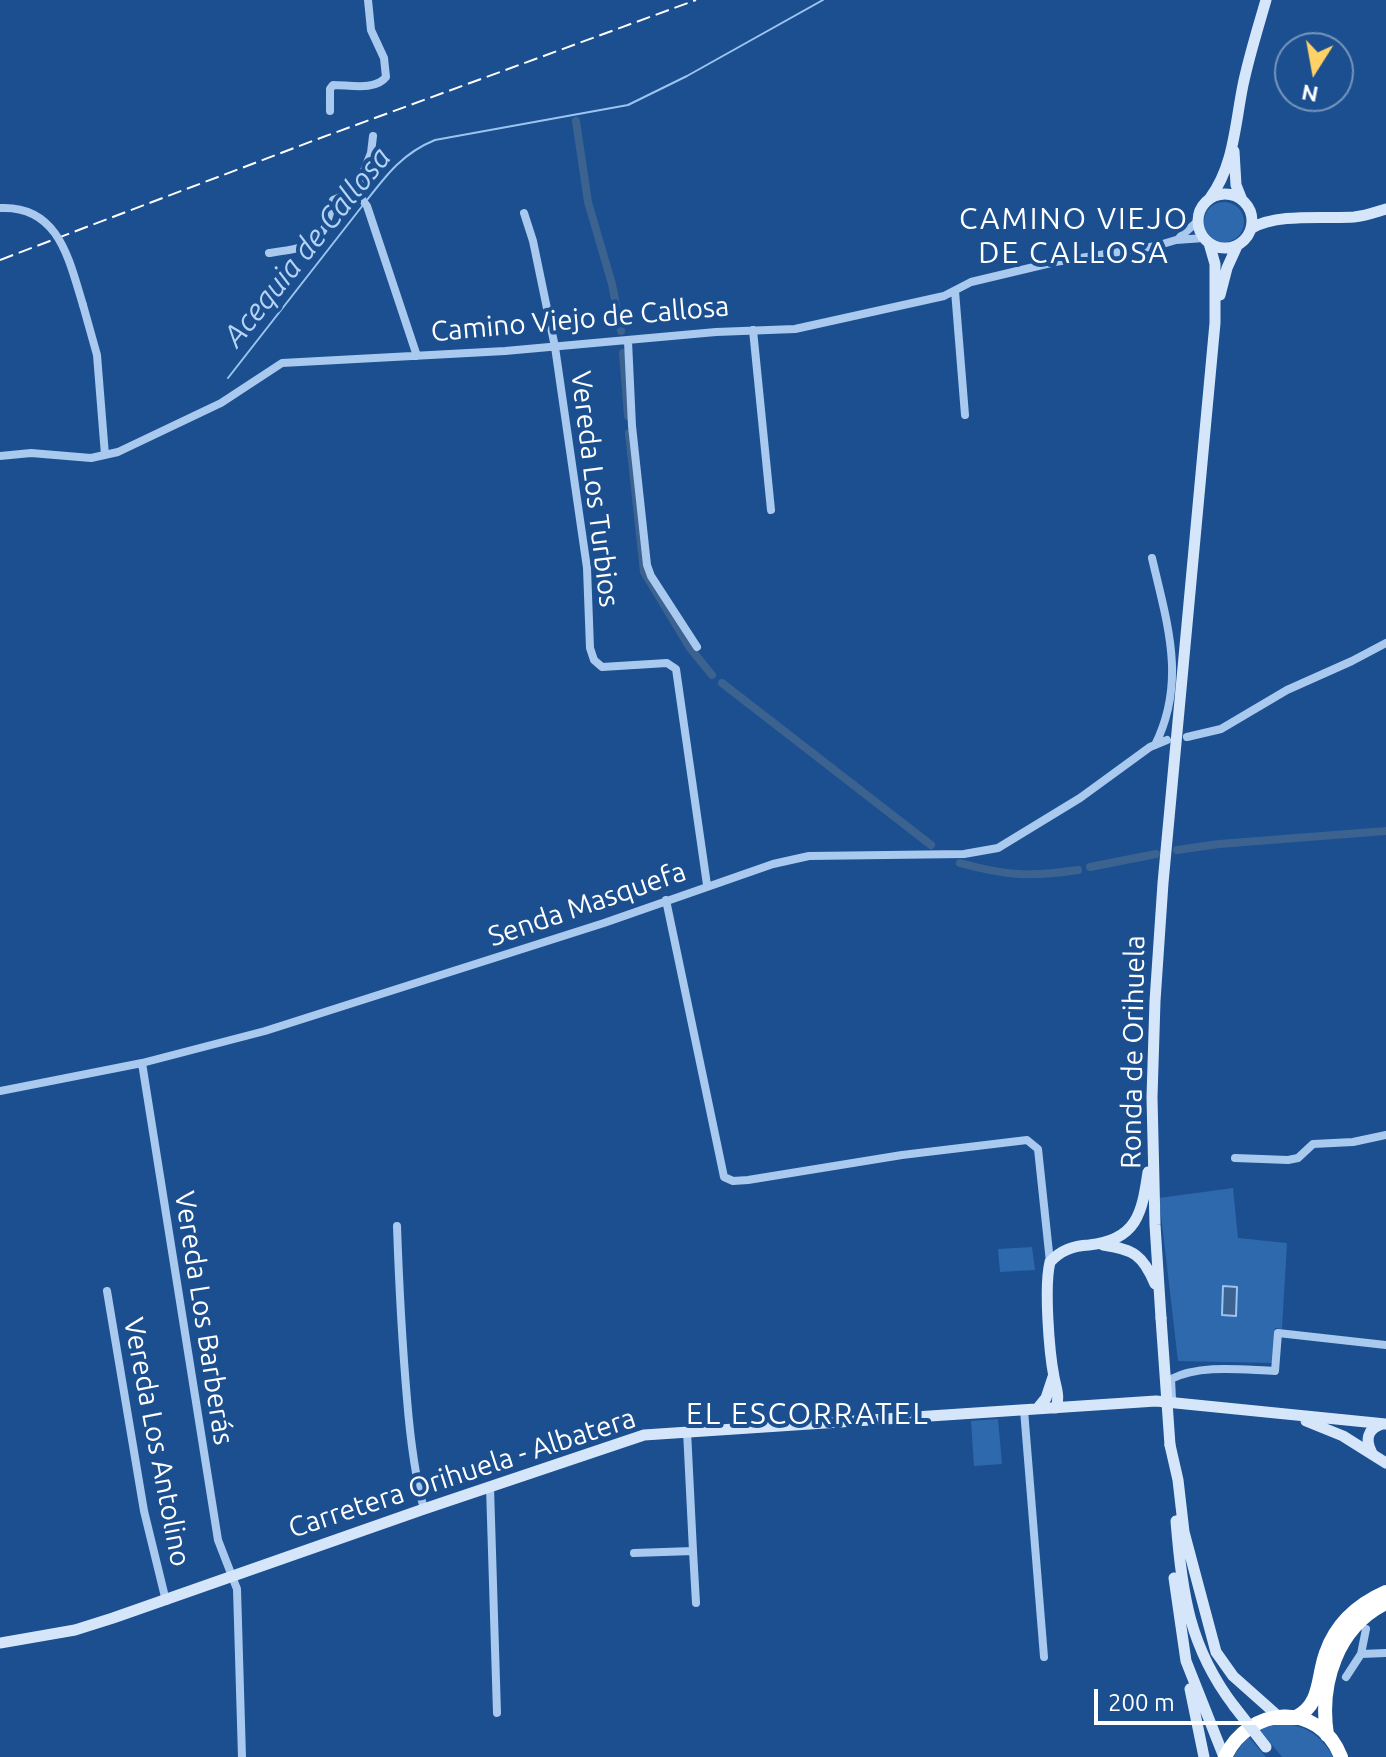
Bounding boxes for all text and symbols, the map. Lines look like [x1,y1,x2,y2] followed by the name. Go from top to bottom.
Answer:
[1274,32,1354,112] north arrow
[1299,80,1320,108] text: N
[216,140,398,354] water label: Acequia de Callosa
[959,201,1189,272] district label: CAMINO VIEJO DE CALLOSA
[429,289,731,349] street label: Camino Viejo de Callosa
[564,369,626,609] street label: Vereda Los Turbios
[484,854,690,954] street label: Senda Masquefa
[1114,935,1152,1169] street label: Ronda de Orihuela
[167,1189,241,1447] street label: Vereda Los Barberás
[116,1315,198,1569] street label: Vereda Los Antolino
[686,1396,930,1432] district label: EL ESCORRATEL
[284,1401,640,1545] street label: Carretera Orihuela - Albatera
[1098,1673,1330,1723] scale bar
[1108,1689,1175,1716] text: 200 m

